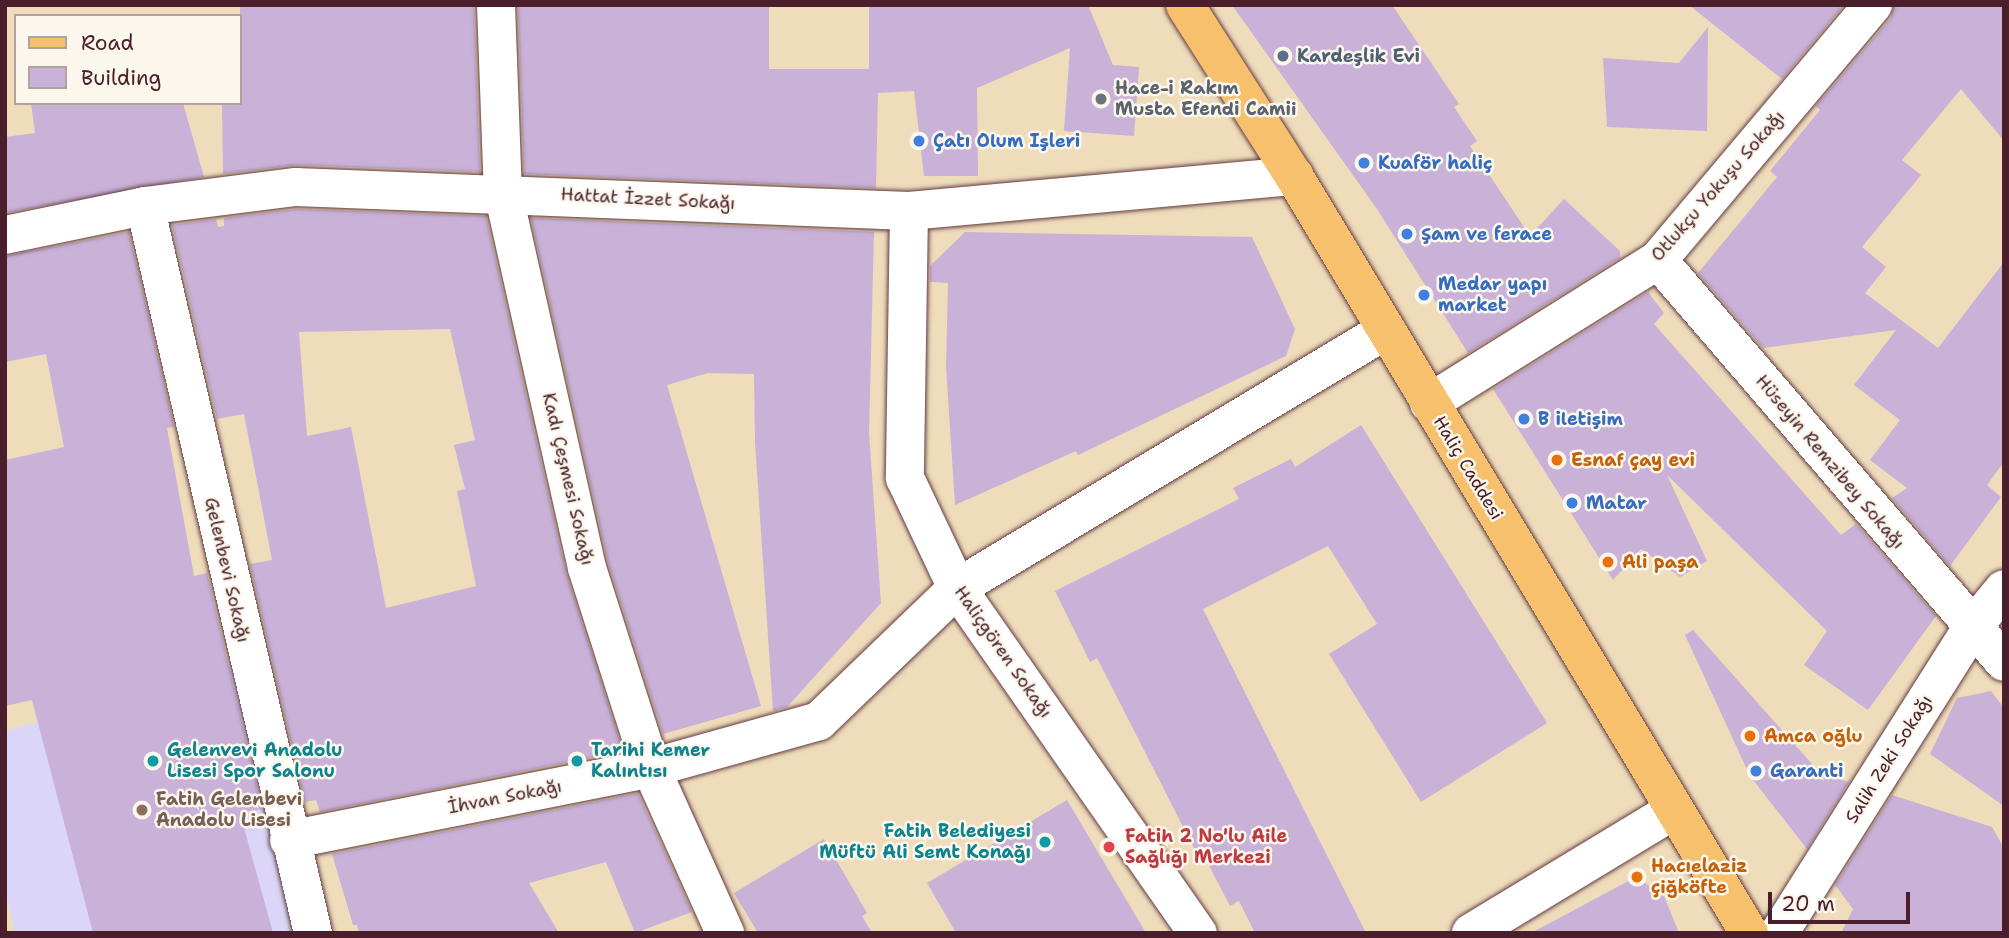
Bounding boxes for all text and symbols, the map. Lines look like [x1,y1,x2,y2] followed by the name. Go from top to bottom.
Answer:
[14,14,242,105] legend
[81,29,134,57] text: Road
[1297,45,1420,67] place label: Kardeşlik Evi
[1275,48,1291,64] marker: Kardeşlik Evi
[81,64,161,92] text: Building
[1115,78,1296,120] place label: Hace-i Rakım Musta Efendi Camii
[1093,91,1109,107] marker: Hace-i Rakım Musta Efendi Camii
[1647,106,1789,266] street label: Otlukçu Yokuşu Sokağı
[933,130,1080,152] place label: Çatı Olum Işleri
[911,133,927,149] marker: Çatı Olum Işleri
[1378,152,1493,174] place label: Kuaför haliç
[1356,155,1372,171] marker: Kuaför haliç
[560,184,736,214] street label: Hattat İzzet Sokağı
[1421,223,1552,245] place label: Şam ve ferace
[1399,226,1415,242] marker: Şam ve ferace
[1438,274,1547,316] place label: Medar yapı market
[1416,287,1432,303] marker: Medar yapı market
[1751,370,1909,554] street label: Hüseyin Remzibey Sokağı
[538,391,598,567] street label: Kadı Çeşmesi Sokağı
[1538,408,1623,430] place label: B iletişim
[1516,411,1532,427] marker: B iletişim
[1429,412,1507,524] street label: Haliç Caddesi
[1571,449,1695,471] place label: Esnaf çay evi
[1549,452,1565,468] marker: Esnaf çay evi
[1586,492,1647,514] place label: Matar
[200,495,254,645] street label: Gelenbevi Sokağı
[1564,495,1580,511] marker: Matar
[1622,551,1699,573] place label: Ali paşa
[1600,554,1616,570] marker: Ali paşa
[949,582,1057,722] street label: Haliçgören Sokağı
[1841,691,1937,827] street label: Salih Zeki Sokağı
[1764,725,1863,747] place label: Amca oğlu
[1742,728,1758,744] marker: Amca oğlu
[167,740,343,782] place label: Gelenvevi Anadolu Lisesi Spor Salonu
[591,740,710,782] place label: Tarihi Kemer Kalıntısı
[145,753,161,769] marker: Gelenvevi Anadolu Lisesi Spor Salonu
[569,753,585,769] marker: Tarihi Kemer Kalıntısı
[1770,760,1843,782] place label: Garanti
[1748,763,1764,779] marker: Garanti
[446,775,564,819] street label: İhvan Sokağı
[156,789,302,832] place label: Fatih Gelenbevi Anadolu Lisesi
[134,802,150,818] marker: Fatih Gelenbevi Anadolu Lisesi
[819,821,1031,864] place label: Fatih Belediyesi Müftü Ali Semt Konağı
[1125,826,1287,868] place label: Fatih 2 No'lu Aile Sağlığı Merkezi
[1037,834,1053,850] marker: Fatih Belediyesi Müftü Ali Semt Konağı
[1099,837,1119,857] marker: Fatih 2 No'lu Aile Sağlığı Merkezi
[1651,856,1747,898] place label: Hacıelaziz çiğköfte
[1629,869,1645,885] marker: Hacıelaziz çiğköfte
[1771,878,1913,922] scale bar
[1781,890,1835,918] text: 20 m

